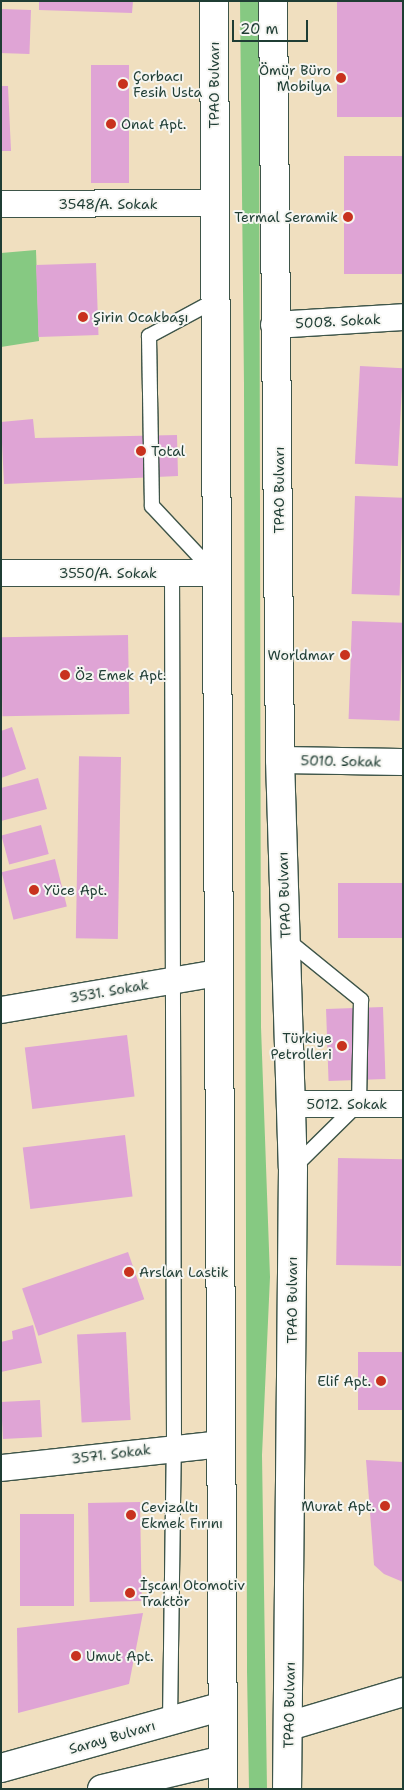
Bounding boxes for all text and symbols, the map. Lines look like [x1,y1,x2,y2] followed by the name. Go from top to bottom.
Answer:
[234,10,310,42] scale bar
[240,19,279,39] text: 20 m
[206,42,222,128] street label: TPAO Bulvarı
[259,62,331,94] place label: Ömür Büro Mobilya
[133,68,202,100] place label: Çorbacı Fesih Usta
[335,72,347,84] marker: Ömür Büro Mobilya
[117,78,129,90] marker: Çorbacı Fesih Usta
[121,116,186,132] place label: Onat Apt.
[105,118,117,130] marker: Onat Apt.
[58,196,158,212] street label: 3548/A. Sokak
[234,209,338,225] place label: Termal Seramik
[342,211,354,223] marker: Termal Seramik
[93,309,189,325] place label: Şirin Ocakbaşı
[295,310,381,332] street label: 5008. Sokak
[77,311,89,323] marker: Şirin Ocakbaşı
[151,443,185,459] place label: Total
[135,445,147,457] marker: Total
[271,447,287,533] street label: TPAO Bulvarı
[59,565,157,581] street label: 3550/A. Sokak
[268,647,335,663] place label: Worldmar
[339,649,351,661] marker: Worldmar
[75,667,166,683] place label: Öz Emek Apt.
[59,669,71,681] marker: Öz Emek Apt.
[300,752,382,770] street label: 5010. Sokak
[274,851,294,939] street label: TPAO Bulvarı
[44,882,107,898] place label: Yüce Apt.
[28,884,40,896] marker: Yüce Apt.
[68,976,150,1006] street label: 3531. Sokak
[270,1030,332,1062] place label: Türkiye Petrolleri
[336,1040,348,1052] marker: Türkiye Petrolleri
[307,1096,387,1112] street label: 5012. Sokak
[284,1257,300,1343] street label: TPAO Bulvarı
[139,1264,228,1280] place label: Arslan Lastik
[123,1266,135,1278] marker: Arslan Lastik
[317,1373,371,1389] place label: Elif Apt.
[375,1375,387,1387] marker: Elif Apt.
[70,1441,152,1467] street label: 3571. Sokak
[301,1498,375,1514] place label: Murat Apt.
[141,1499,223,1531] place label: Cevizaltı Ekmek Fırını
[379,1500,391,1512] marker: Murat Apt.
[125,1509,137,1521] marker: Cevizaltı Ekmek Fırını
[140,1577,245,1610] place label: İşcan Otomotiv Traktör
[124,1587,136,1599] marker: İşcan Otomotiv Traktör
[86,1648,154,1664] place label: Umut Apt.
[70,1650,82,1662] marker: Umut Apt.
[280,1661,298,1749] street label: TPAO Bulvarı
[67,1717,157,1757] street label: Saray Bulvarı

